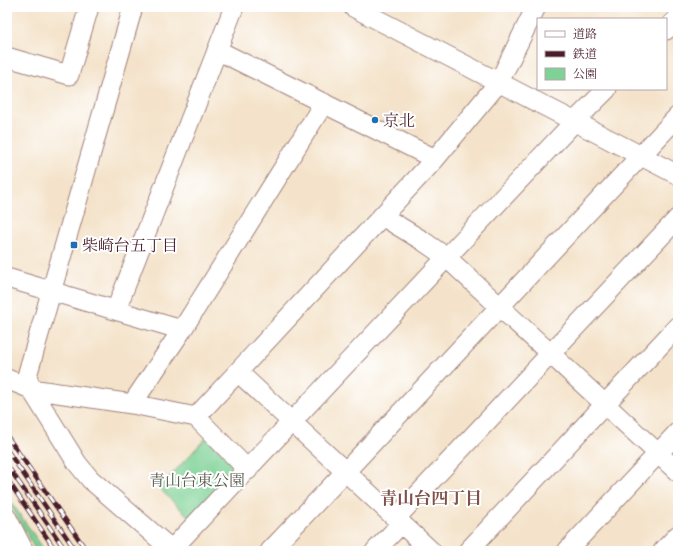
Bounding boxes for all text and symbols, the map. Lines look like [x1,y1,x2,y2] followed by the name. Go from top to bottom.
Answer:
[537,18,667,90] legend
[573,26,597,44] text: 道路
[572,46,597,64] text: 鉄道
[573,66,597,84] text: 公園
[383,111,415,134] place label: 京北
[370,115,380,125] marker: 京北
[82,236,178,259] place label: 柴崎台五丁目
[69,240,79,250] marker: 柴崎台五丁目
[149,471,245,494] park label: 青山台東公園
[380,488,482,512] district label: 青山台四丁目

